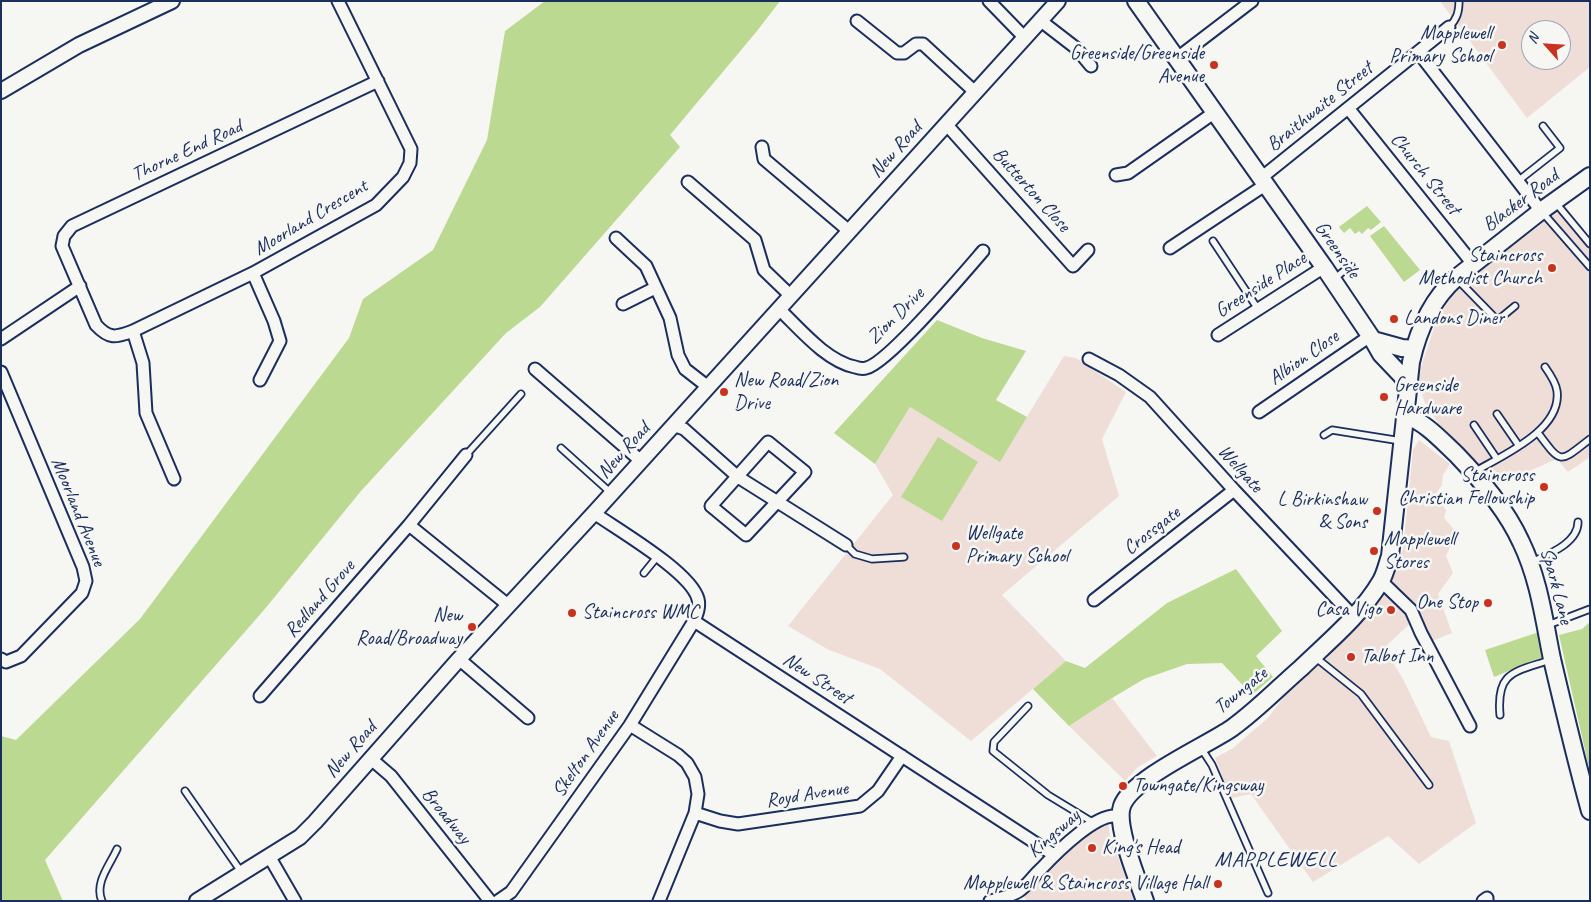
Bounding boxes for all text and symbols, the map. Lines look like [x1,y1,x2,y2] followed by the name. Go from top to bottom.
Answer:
[1521,20,1571,70] north arrow
[1390,22,1492,69] place label: Mapplewell Primary School
[1523,31,1543,46] text: N
[1496,39,1508,51] marker: Mapplewell Primary School
[1070,42,1204,89] place label: Greenside/Greenside Avenue
[1262,57,1378,157] street label: Braithwaite Street
[1208,59,1220,71] marker: Greenside/Greenside Avenue
[128,115,246,187] street label: Thorne End Road
[865,117,927,183] street label: New Road
[1385,128,1465,220] street label: Church Street
[987,143,1075,237] street label: Butterton Close
[1478,165,1564,237] street label: Blacker Road
[250,175,372,261] street label: Moorland Crescent
[1309,217,1365,283] street label: Greenside
[1418,244,1542,291] place label: Staincross Methodist Church
[1211,247,1311,323] street label: Greenside Place
[1546,262,1558,274] marker: Staincross Methodist Church
[862,282,930,350] street label: Zion Drive
[1404,307,1504,331] place label: Landons Diner
[1388,313,1400,325] marker: Landons Diner
[1264,325,1344,391] street label: Albion Close
[734,369,838,416] place label: New Road/Zion Drive
[1394,374,1461,421] place label: Greenside Hardware
[718,386,730,398] marker: New Road/Zion Drive
[1378,391,1390,403] marker: Greenside Hardware
[593,418,655,484] street label: New Road
[1212,440,1268,498] street label: Wellgate
[45,454,111,570] street label: Moorland Avenue
[1398,464,1534,511] place label: Staincross Christian Fellowship
[1538,481,1550,493] marker: Staincross Christian Fellowship
[1278,488,1367,535] place label: L Birkinshaw & Sons
[1119,501,1185,561] street label: Crossgate
[1371,505,1383,517] marker: L Birkinshaw & Sons
[966,522,1068,569] place label: Wellgate Primary School
[1384,528,1456,575] place label: Mapplewell Stores
[950,540,962,552] marker: Wellgate Primary School
[1368,545,1380,557] marker: Mapplewell Stores
[1534,545,1578,627] street label: Spark Lane
[280,555,360,643] street label: Redland Grove
[1416,591,1478,615] place label: One Stop
[1482,597,1494,609] marker: One Stop
[1315,598,1381,622] place label: Casa Vigo
[582,601,699,625] place label: Staincross WMC
[356,604,462,651] place label: New Road/Broadway
[1385,604,1397,616] marker: Casa Vigo
[566,607,578,619] marker: Staincross WMC
[466,621,478,633] marker: New Road/Broadway
[1361,645,1433,669] place label: Talbot Inn
[778,648,856,710] street label: New Street
[1345,651,1357,663] marker: Talbot Inn
[1209,662,1273,720] street label: Towngate
[547,706,625,802] street label: Skelton Avenue
[320,717,382,783] street label: New Road
[1133,774,1263,798] place label: Towngate/Kingsway
[764,777,850,813] street label: Royd Avenue
[1117,780,1129,792] marker: Towngate/Kingsway
[416,783,476,849] street label: Broadway
[1023,805,1085,863] street label: Kingsway
[1102,836,1180,860] place label: King's Head
[1086,842,1098,854] marker: King's Head
[1213,847,1339,873] district label: MAPPLEWELL
[963,872,1208,896] place label: Mapplewell & Staincross Village Hall
[1212,878,1224,890] marker: Mapplewell & Staincross Village Hall

